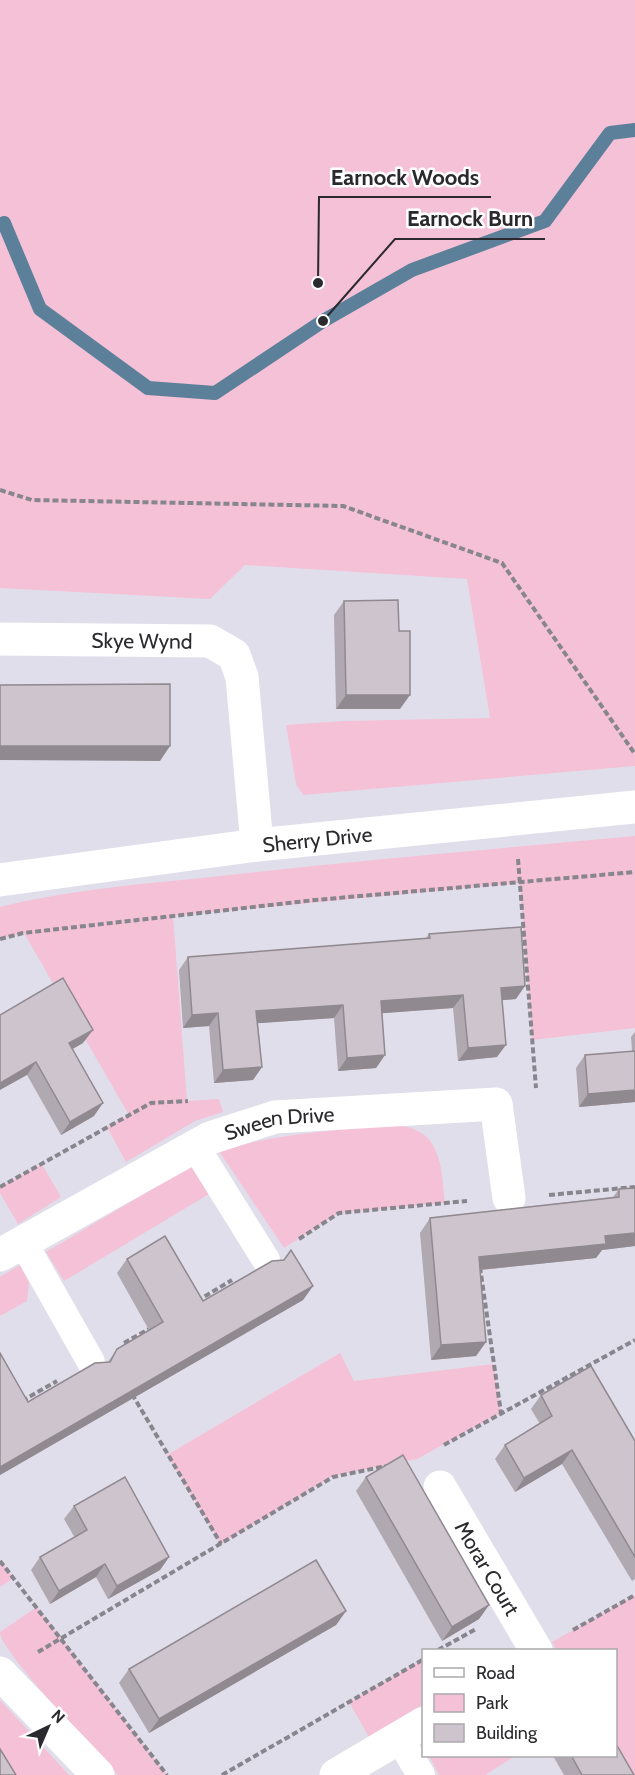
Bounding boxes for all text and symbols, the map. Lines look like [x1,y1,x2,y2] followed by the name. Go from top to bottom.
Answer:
[319,157,491,197] callout: Earnock Woods
[331,164,479,191] text: Earnock Woods
[395,199,545,239] callout: Earnock Burn
[407,205,533,232] text: Earnock Burn
[91,627,193,653] street label: Skye Wynd
[261,821,374,857] street label: Sherry Drive
[221,1101,335,1145] street label: Sween Drive
[450,1516,525,1620] street label: Morar Court
[422,1649,617,1757] legend
[476,1662,515,1684] text: Road
[476,1692,509,1714] text: Park
[18,1697,78,1757] north arrow
[47,1706,69,1727] text: N
[476,1722,538,1744] text: Building

